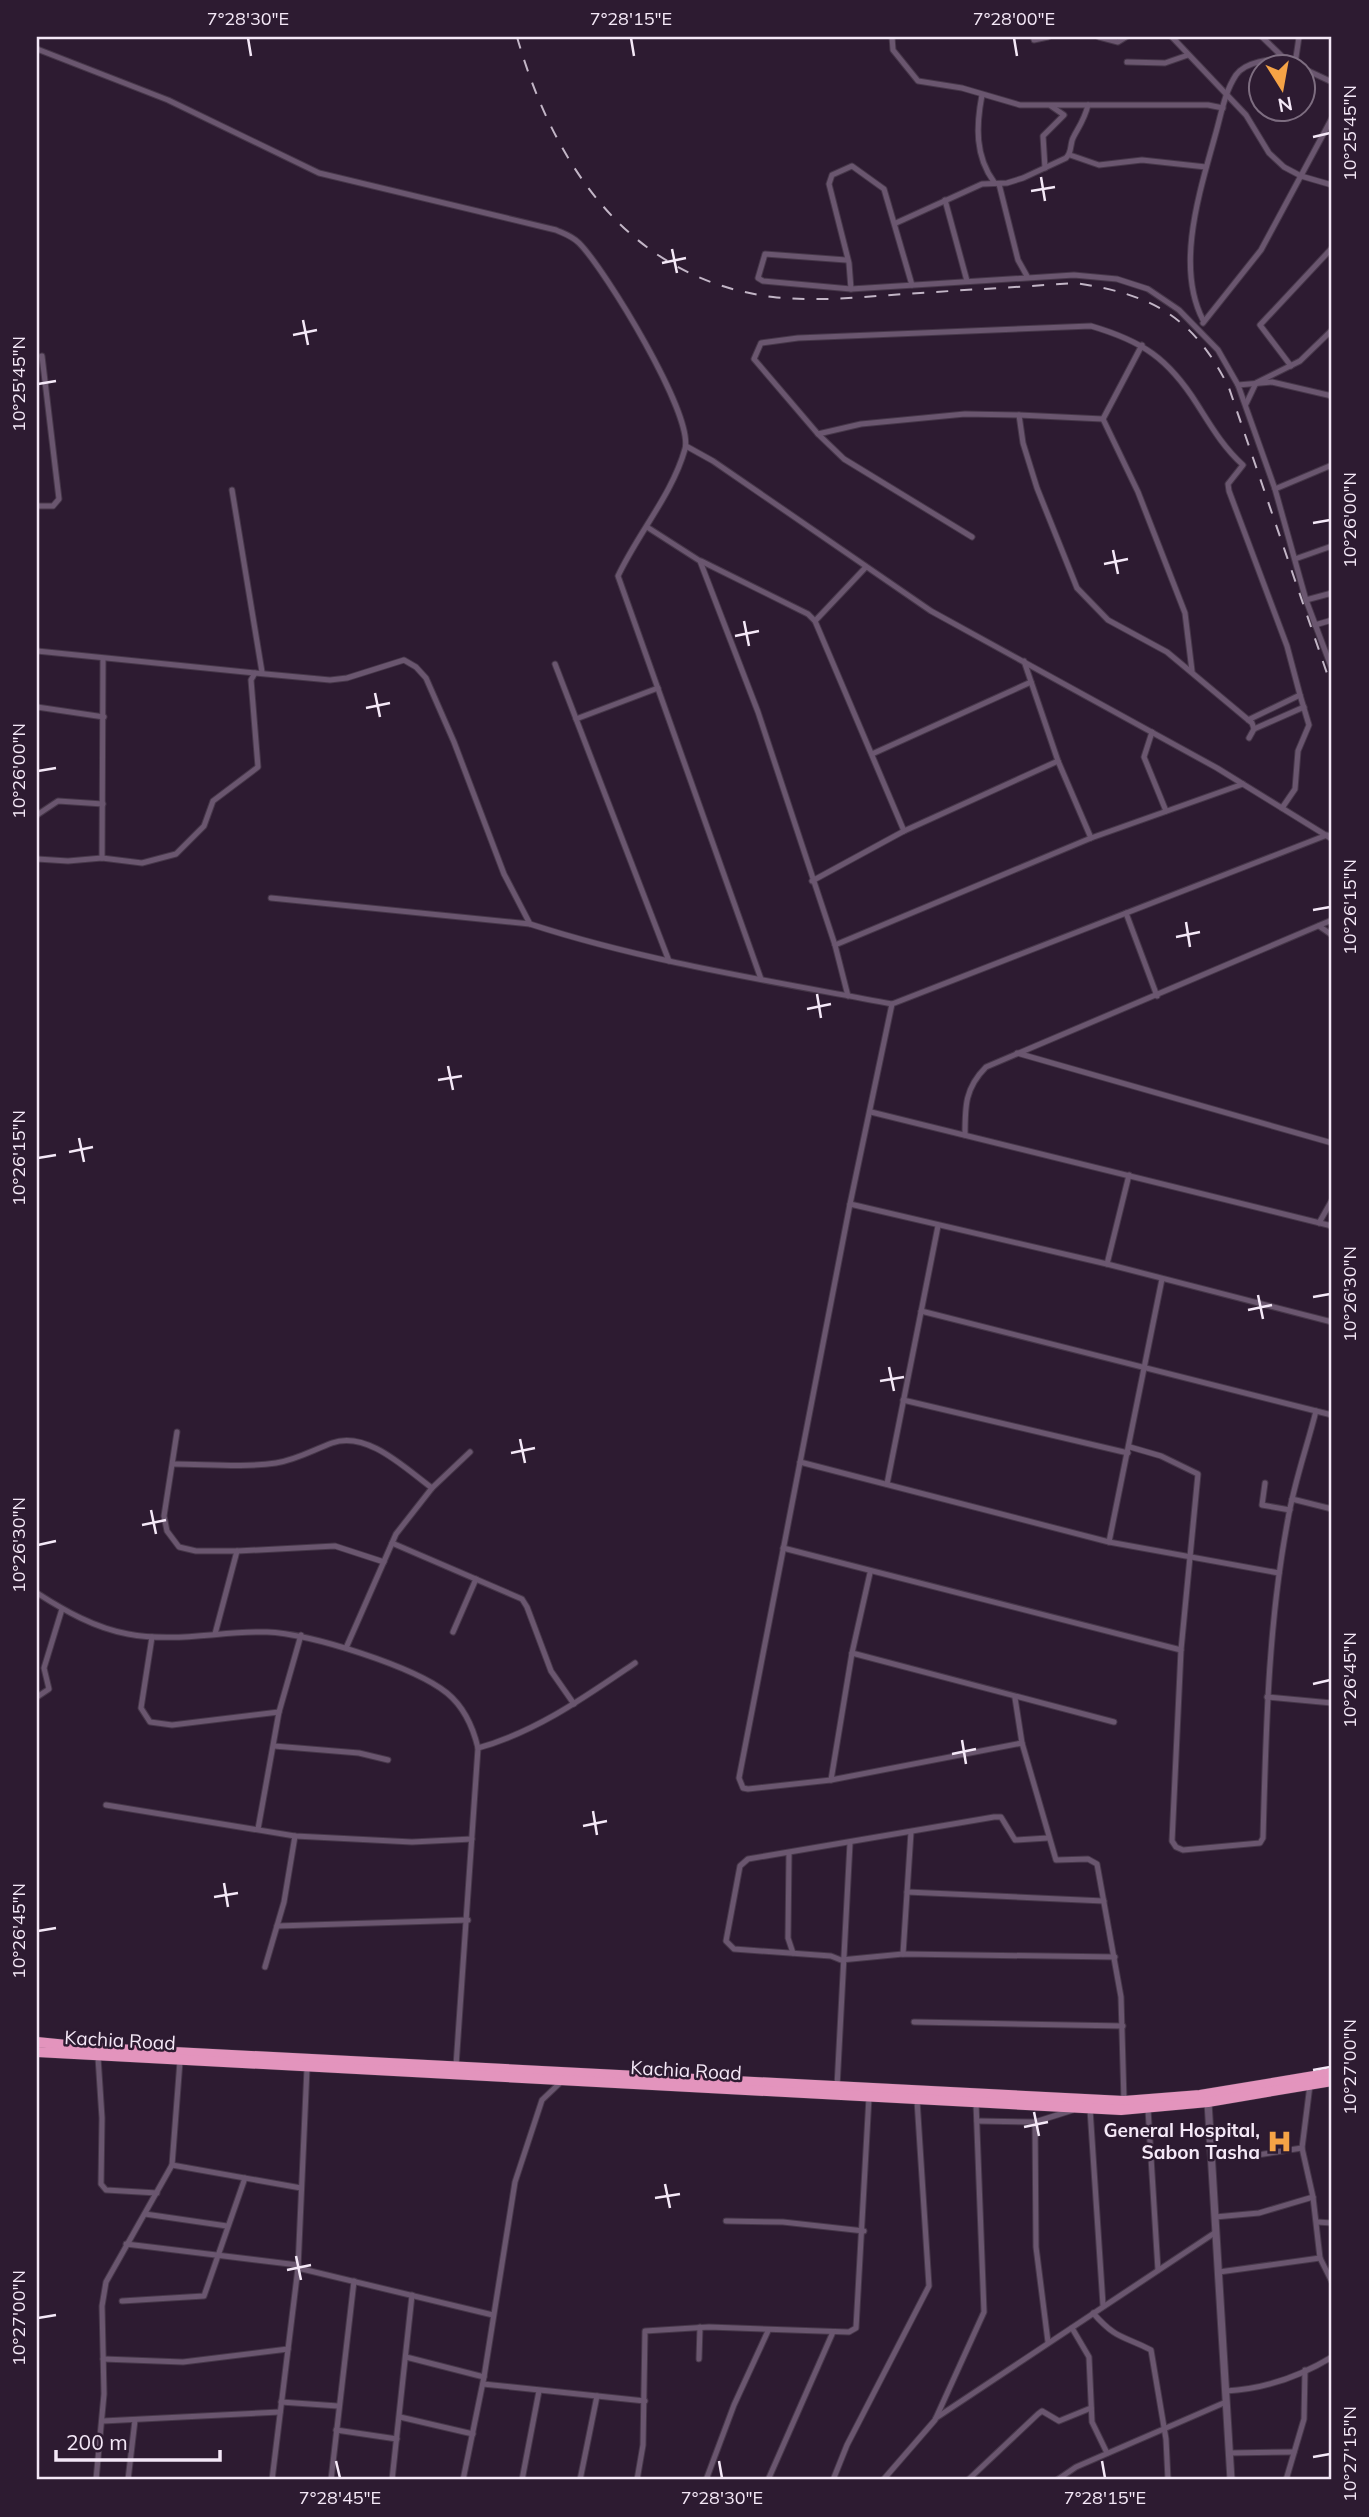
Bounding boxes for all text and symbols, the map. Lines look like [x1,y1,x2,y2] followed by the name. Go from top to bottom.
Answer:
[207,7,289,30] text: 7°28'30"E
[590,7,672,30] text: 7°28'15"E
[973,7,1055,30] text: 7°28'00"E
[1246,52,1316,122] north arrow
[1338,85,1361,181] text: 10°25'45"N
[1276,92,1295,118] text: N
[7,336,30,432] text: 10°25'45"N
[1338,472,1361,568] text: 10°26'00"N
[7,723,30,819] text: 10°26'00"N
[1338,859,1361,955] text: 10°26'15"N
[7,1110,30,1206] text: 10°26'15"N
[1338,1246,1361,1342] text: 10°26'30"N
[7,1497,30,1593] text: 10°26'30"N
[1338,1632,1361,1728] text: 10°26'45"N
[7,1883,30,1979] text: 10°26'45"N
[1338,2019,1361,2115] text: 10°27'00"N
[64,2025,176,2055] street label: Kachia Road
[630,2055,742,2085] street label: Kachia Road
[1103,2118,1260,2164] place label: General Hospital, Sabon Tasha
[1266,2127,1294,2155] hospital icon: General Hospital, Sabon Tasha
[7,2270,30,2366] text: 10°27'00"N
[1338,2406,1361,2502] text: 10°27'15"N
[56,2419,220,2463] scale bar
[66,2429,128,2455] text: 200 m
[299,2486,381,2509] text: 7°28'45"E
[681,2486,763,2509] text: 7°28'30"E
[1064,2486,1146,2509] text: 7°28'15"E

